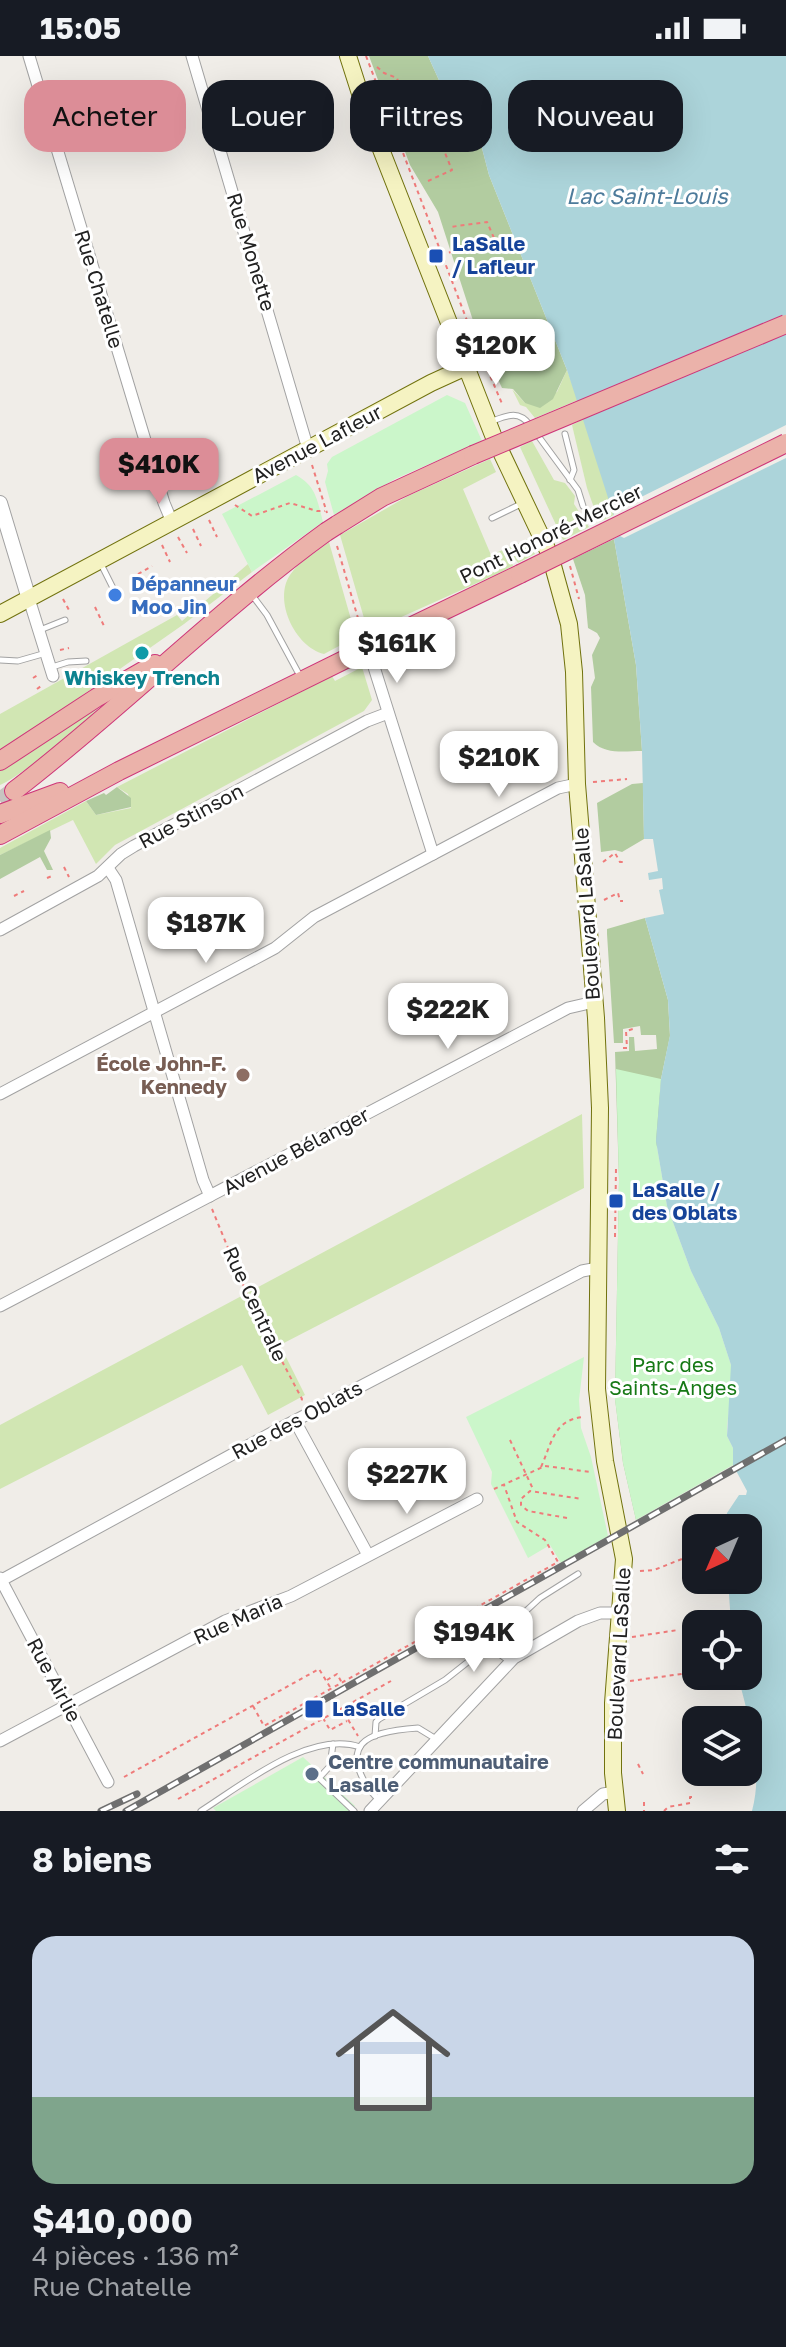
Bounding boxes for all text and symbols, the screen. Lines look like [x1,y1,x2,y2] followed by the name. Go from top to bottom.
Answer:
[40,10,121,46] text: 15:05
[24,80,186,152] chip: Acheter
[202,80,334,152] chip: Louer
[350,80,492,152] chip: Filtres
[508,80,683,152] chip: Nouveau
[566,182,729,209] water label: Lac Saint-Louis
[223,190,281,314] street label: Rue Monette
[71,227,129,351] street label: Rue Chatelle
[452,231,535,278] place label: LaSalle / Lafleur
[427,247,445,265] marker: LaSalle / Lafleur
[440,319,552,387] pin: $120K
[455,329,537,360] text: $120K
[248,399,386,487] street label: Avenue Lafleur
[103,438,215,506] pin: $410K
[118,448,200,479] text: $410K
[455,478,646,588] street label: Pont Honoré-Mercier
[131,571,237,618] place label: Dépanneur Moo Jin
[106,586,124,604] marker: Dépanneur Moo Jin
[341,617,453,685] pin: $161K
[357,627,437,658] text: $161K
[133,644,151,662] marker: Whiskey Trench
[64,665,220,689] place label: Whiskey Trench
[443,731,555,799] pin: $210K
[458,741,540,772] text: $210K
[134,778,247,853] street label: Rue Stinson
[568,827,604,1001] street label: Boulevard LaSalle
[150,897,262,965] pin: $187K
[166,907,246,938] text: $187K
[392,983,504,1051] pin: $222K
[406,993,490,1024] text: $222K
[96,1051,227,1098] place label: École John-F. Kennedy
[234,1066,252,1084] marker: École John-F. Kennedy
[218,1101,373,1199] street label: Avenue Bélanger
[632,1177,738,1224] place label: LaSalle / des Oblats
[607,1192,625,1210] marker: LaSalle / des Oblats
[219,1242,293,1365] street label: Rue Centrale
[609,1352,737,1399] park label: Parc des Saints-Anges
[227,1375,366,1464] street label: Rue des Oblats
[351,1448,463,1516] pin: $227K
[366,1458,448,1489] text: $227K
[682,1514,762,1594] north arrow
[682,1514,762,1786] map controls
[601,1567,635,1741] street label: Boulevard LaSalle
[189,1588,286,1648] street label: Rue Maria
[418,1606,530,1674] pin: $194K
[682,1610,762,1690] button: locate
[433,1616,515,1647] text: $194K
[23,1633,87,1726] street label: Rue Airlie
[332,1696,405,1720] place label: LaSalle
[303,1698,325,1720] marker: LaSalle
[682,1706,762,1786] button: layers
[328,1749,549,1796] place label: Centre communautaire Lasalle
[303,1765,321,1783] marker: Centre communautaire Lasalle
[710,1837,754,1881] icon: filters
[32,1839,152,1879] text: 8 biens
[321,1988,465,2132] icon: home
[32,2200,193,2240] text: $410,000
[32,2240,239,2271] text: 4 pièces · 136 m²
[32,2271,192,2302] text: Rue Chatelle

